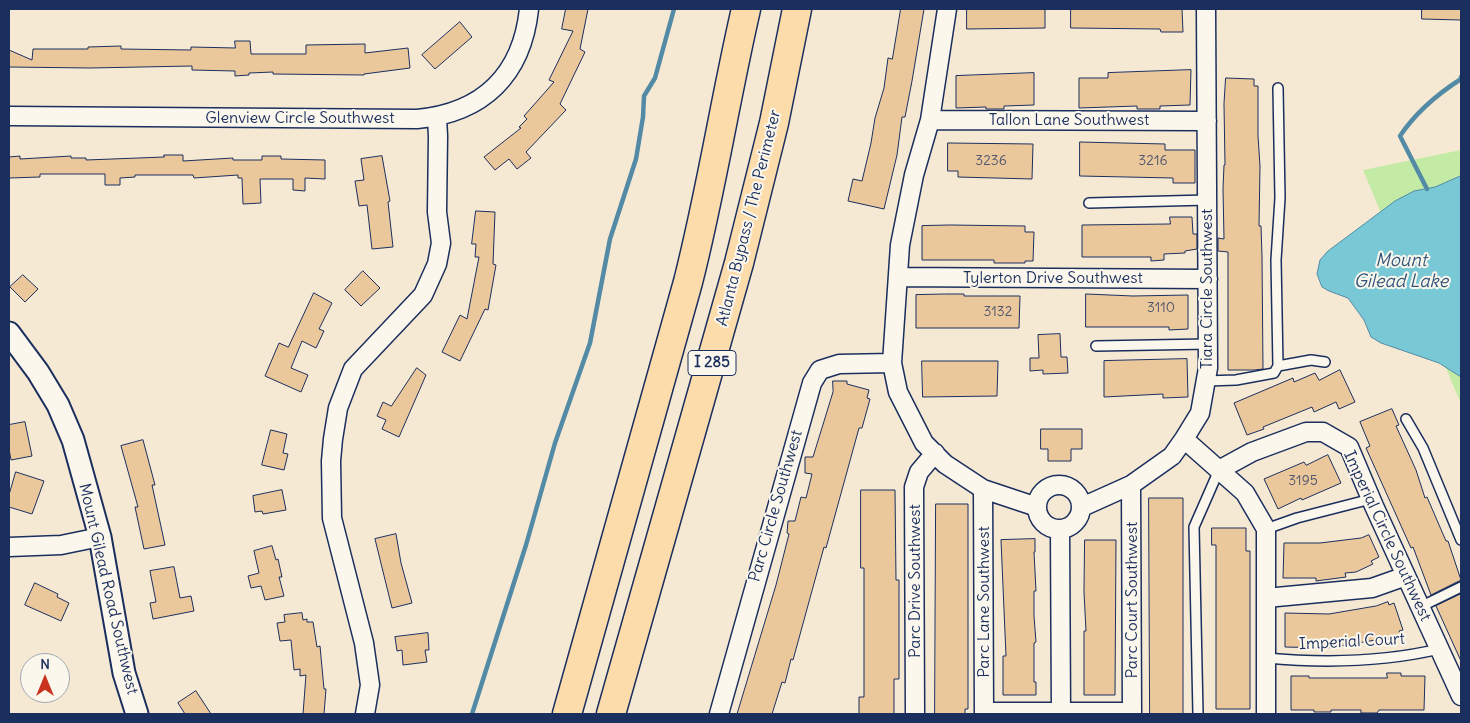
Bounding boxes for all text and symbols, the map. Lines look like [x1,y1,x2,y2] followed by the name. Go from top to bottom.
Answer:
[205,108,395,128] street label: Glenview Circle Southwest
[713,108,785,328] street label: Atlanta Bypass / The Perimeter
[989,110,1149,130] street label: Tallon Lane Southwest
[975,153,1007,169] house number: 3236
[1138,153,1168,169] house number: 3216
[1197,209,1217,369] street label: Tiara Circle Southwest
[1354,250,1448,292] water label: Mount Gilead Lake
[963,268,1143,288] street label: Tylerton Drive Southwest
[1147,300,1175,316] house number: 3110
[984,304,1012,320] house number: 3132
[688,350,736,376] road number: I 285
[745,428,807,584] street label: Parc Circle Southwest
[1339,448,1435,624] street label: Imperial Circle Southwest
[1288,473,1318,489] house number: 3195
[74,482,142,696] street label: Mount Gilead Road Southwest
[905,504,925,658] street label: Parc Drive Southwest
[1122,522,1142,678] street label: Parc Court Southwest
[974,526,994,678] street label: Parc Lane Southwest
[1299,630,1405,654] street label: Imperial Court
[20,653,70,703] north arrow
[40,655,50,673] text: N

